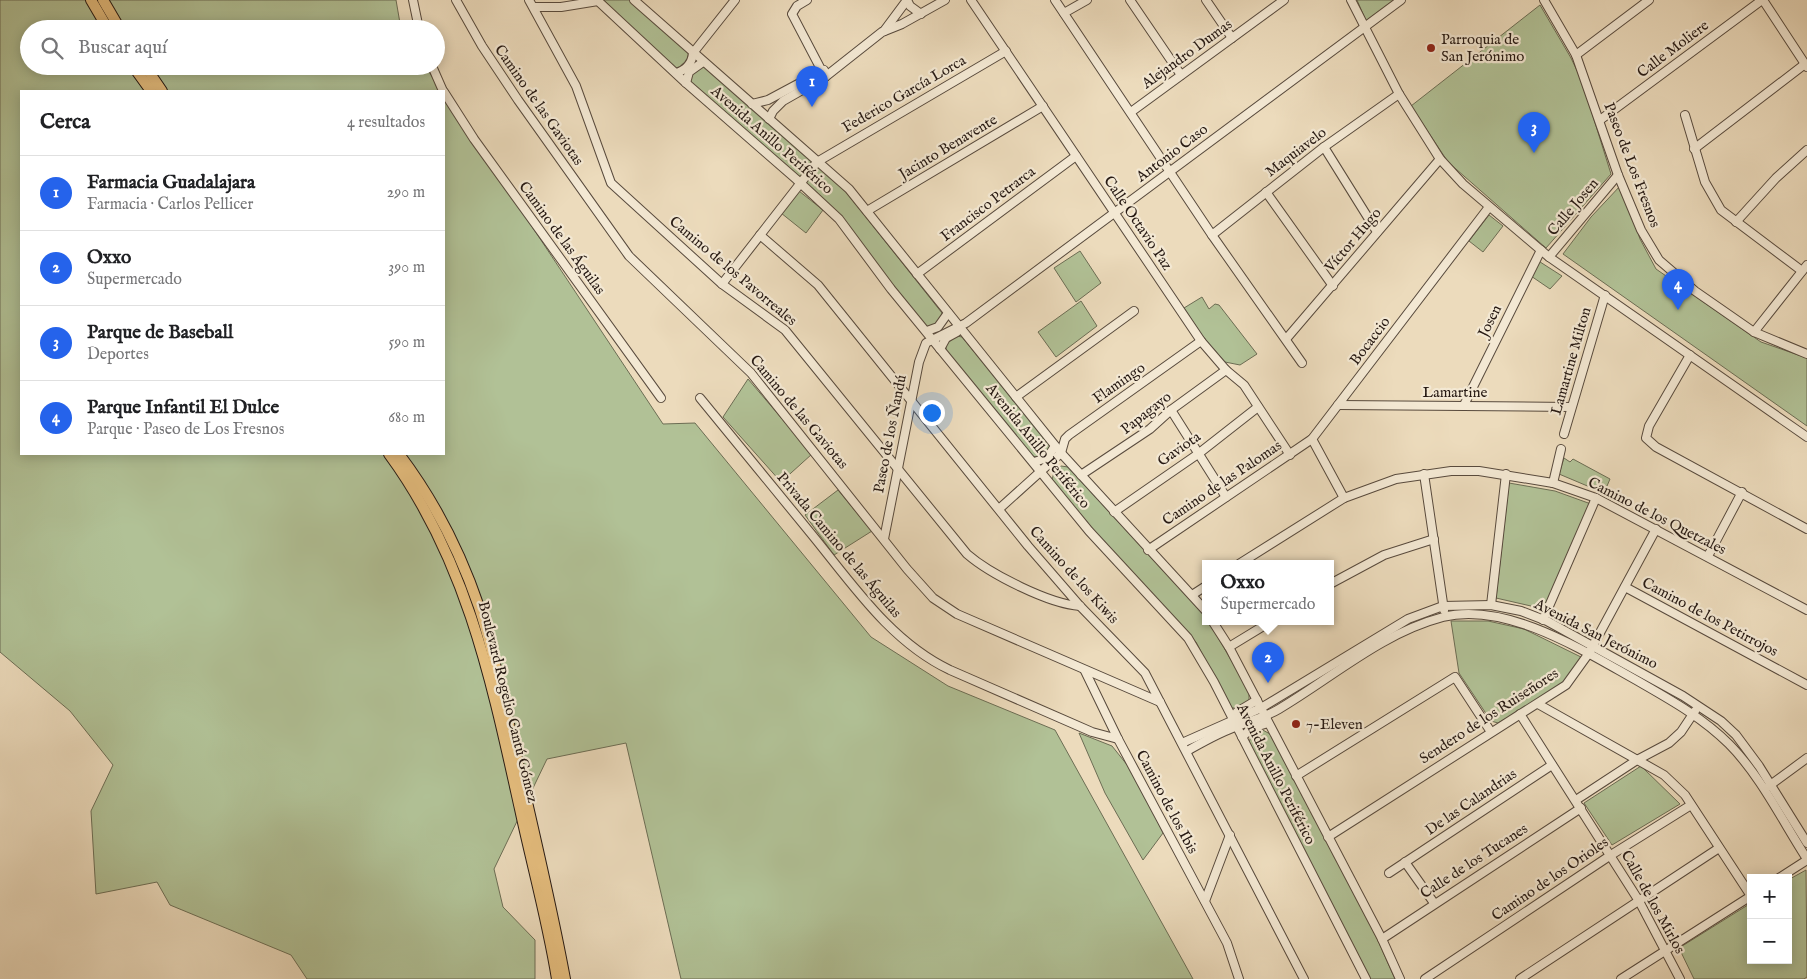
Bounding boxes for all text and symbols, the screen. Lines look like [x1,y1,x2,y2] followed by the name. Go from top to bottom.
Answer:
[1137,15,1236,94] street label: Alejandro Dumas
[1633,16,1713,82] street label: Calle Moliere
[20,20,445,75] search box
[1441,30,1524,66] place label: Parroquia de San Jerónimo
[38,34,66,62] icon: search
[78,36,167,60] text: Buscar aquí
[490,41,588,169] street label: Camino de las Gaviotas
[1425,42,1437,54] marker: Parroquia de San Jerónimo
[839,51,970,137] street label: Federico García Lorca
[796,66,828,107] pin: 1
[706,81,837,198] street label: Avenida Anillo Periférico
[1599,100,1665,230] street label: Paseo de Los Fresnos
[40,109,90,136] text: Cerca
[894,110,1001,185] street label: Jacinto Benavente
[1518,112,1550,153] pin: 3
[347,113,425,133] text: 4 resultados
[1132,120,1212,187] street label: Antonio Caso
[1262,123,1330,181] street label: Maquiavelo
[937,162,1040,246] street label: Francisco Petrarca
[87,171,255,195] text: Farmacia Guadalajara
[1099,172,1177,274] street label: Calle Octavio Paz
[1543,174,1603,240] street label: Calle Josen
[515,178,609,298] street label: Camino de las Águilas
[53,183,59,203] text: 1
[387,183,425,203] text: 290 m
[87,195,253,215] text: Farmacia · Carlos Pellicer
[1320,204,1385,277] street label: Víctor Hugo
[665,212,801,330] street label: Camino de los Pavorreales
[87,246,131,270] text: Oxxo
[52,258,60,278] text: 2
[388,258,425,278] text: 390 m
[1662,269,1694,310] pin: 4
[87,270,182,290] text: Supermercado
[1473,302,1506,342] street label: Josen
[1547,305,1595,417] street label: Lamartine Milton
[1346,313,1394,369] street label: Bocaccio
[87,321,233,345] text: Parque de Baseball
[53,333,59,353] text: 3
[389,333,425,353] text: 590 m
[87,345,149,365] text: Deportes
[746,351,852,473] street label: Camino de las Gaviotas
[1089,358,1149,408] street label: Flamingo
[869,373,911,495] street label: Paseo de los Ñandú
[981,379,1094,512] street label: Avenida Anillo Periférico
[1423,383,1487,402] street label: Lamartine
[1117,387,1175,439] street label: Papagayo
[87,396,279,420] text: Parque Infantil El Dulce
[919,400,945,426] your location
[52,408,60,428] text: 4
[388,408,425,428] text: 680 m
[87,420,284,440] text: Parque · Paseo de Los Fresnos
[1154,427,1205,471] street label: Gaviota
[1159,436,1285,530] street label: Camino de las Palomas
[772,468,906,622] street label: Privada Camino de las Águilas
[1585,473,1729,559] street label: Camino de los Quetzales
[1025,522,1123,628] street label: Camino de los Kiwis
[1202,560,1334,625] popup
[1221,571,1265,595] text: Oxxo
[1639,573,1781,661] street label: Camino de los Petirrojos
[1530,594,1661,673] street label: Avenida San Jerónimo
[1221,595,1315,615] text: Supermercado
[474,599,542,805] street label: Boulevard Rogelio Cantú Gómez
[1252,642,1284,683] pin: 2
[1416,664,1562,768] street label: Sendero de los Ruiseñores
[1232,699,1320,848] street label: Avenida Anillo Periférico
[1306,715,1363,734] place label: 7-Eleven
[1290,718,1302,730] marker: 7-Eleven
[1132,747,1202,857] street label: Camino de los Ibis
[1422,764,1520,840] street label: De las Calandrias
[1416,819,1532,903] street label: Calle de los Tucanes
[1488,833,1612,925] street label: Camino de los Orioles
[1617,847,1689,957] street label: Calle de los Mirlos
[1747,874,1792,964] map controls
[1747,874,1792,919] button: +
[1747,919,1792,964] button: −

